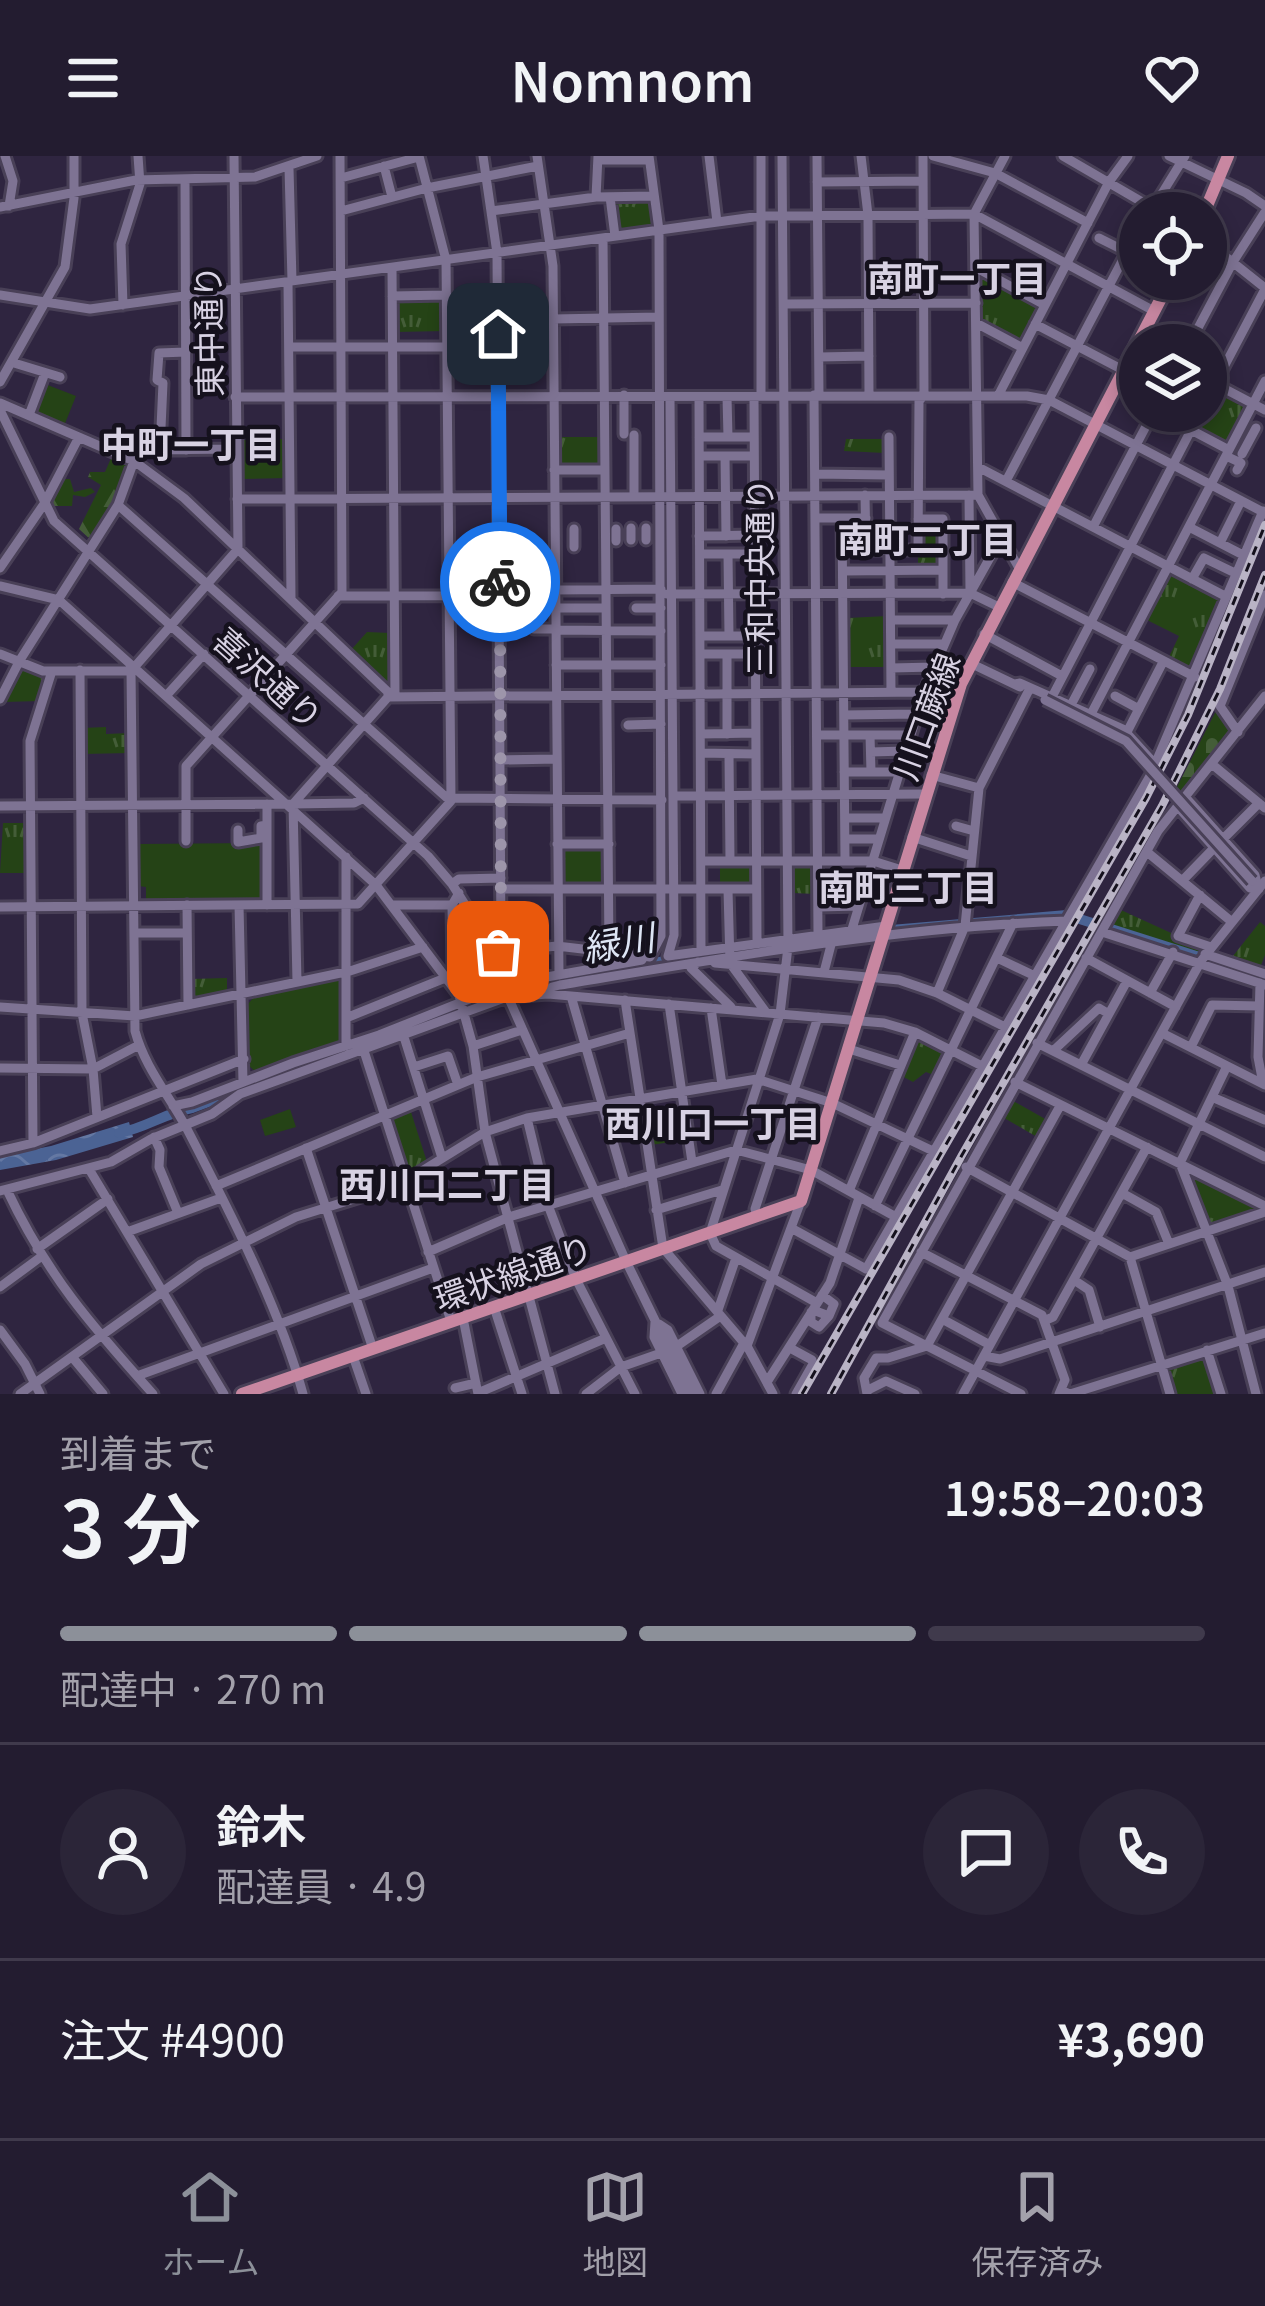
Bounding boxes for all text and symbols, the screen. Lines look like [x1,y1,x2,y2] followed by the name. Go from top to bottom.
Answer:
[510,39,755,118] text: Nomnom
[60,45,126,111] icon: menu
[1139,45,1205,111] icon: heart
[1119,192,1227,432] map controls
[1119,192,1227,300] button: locate
[867,250,1047,302] district label: 南町一丁目
[182,265,232,397] street label: 東中通り
[447,283,549,385] pin
[465,301,531,367] icon: home
[1119,324,1227,432] button: layers
[101,416,281,468] district label: 中町一丁目
[734,478,782,676] street label: 三和中央通り
[837,511,1017,563] district label: 南町二丁目
[440,522,560,642] courier
[467,549,533,615] icon: bike
[204,615,334,739] street label: 喜沢通り
[880,646,970,786] street label: 川口蕨線
[818,859,998,911] district label: 南町三丁目
[447,901,549,1003] pin
[578,907,662,972] water label: 緑川
[465,919,531,985] icon: bag
[605,1095,821,1147] district label: 西川口一丁目
[339,1156,555,1208] district label: 西川口二丁目
[427,1222,599,1322] street label: 環状線通り
[60,1423,216,1479] text: 到着まで
[944,1464,1205,1529] text: 19:58–20:03
[60,1468,201,1580] text: 3 分
[60,1659,326,1715] text: 配達中 · 270 m
[60,1789,186,1915] button: person
[923,1789,1049,1915] button: chat
[1079,1789,1205,1915] button: phone
[216,1791,306,1856] text: 鈴木
[216,1856,426,1912] text: 配達員 · 4.9
[60,2005,285,2070] text: 注文 #4900
[1058,2005,1205,2070] text: ¥3,690
[161,2164,260,2284] tab: ホーム
[582,2164,648,2284] tab: 地図
[971,2164,1103,2284] tab: 保存済み

